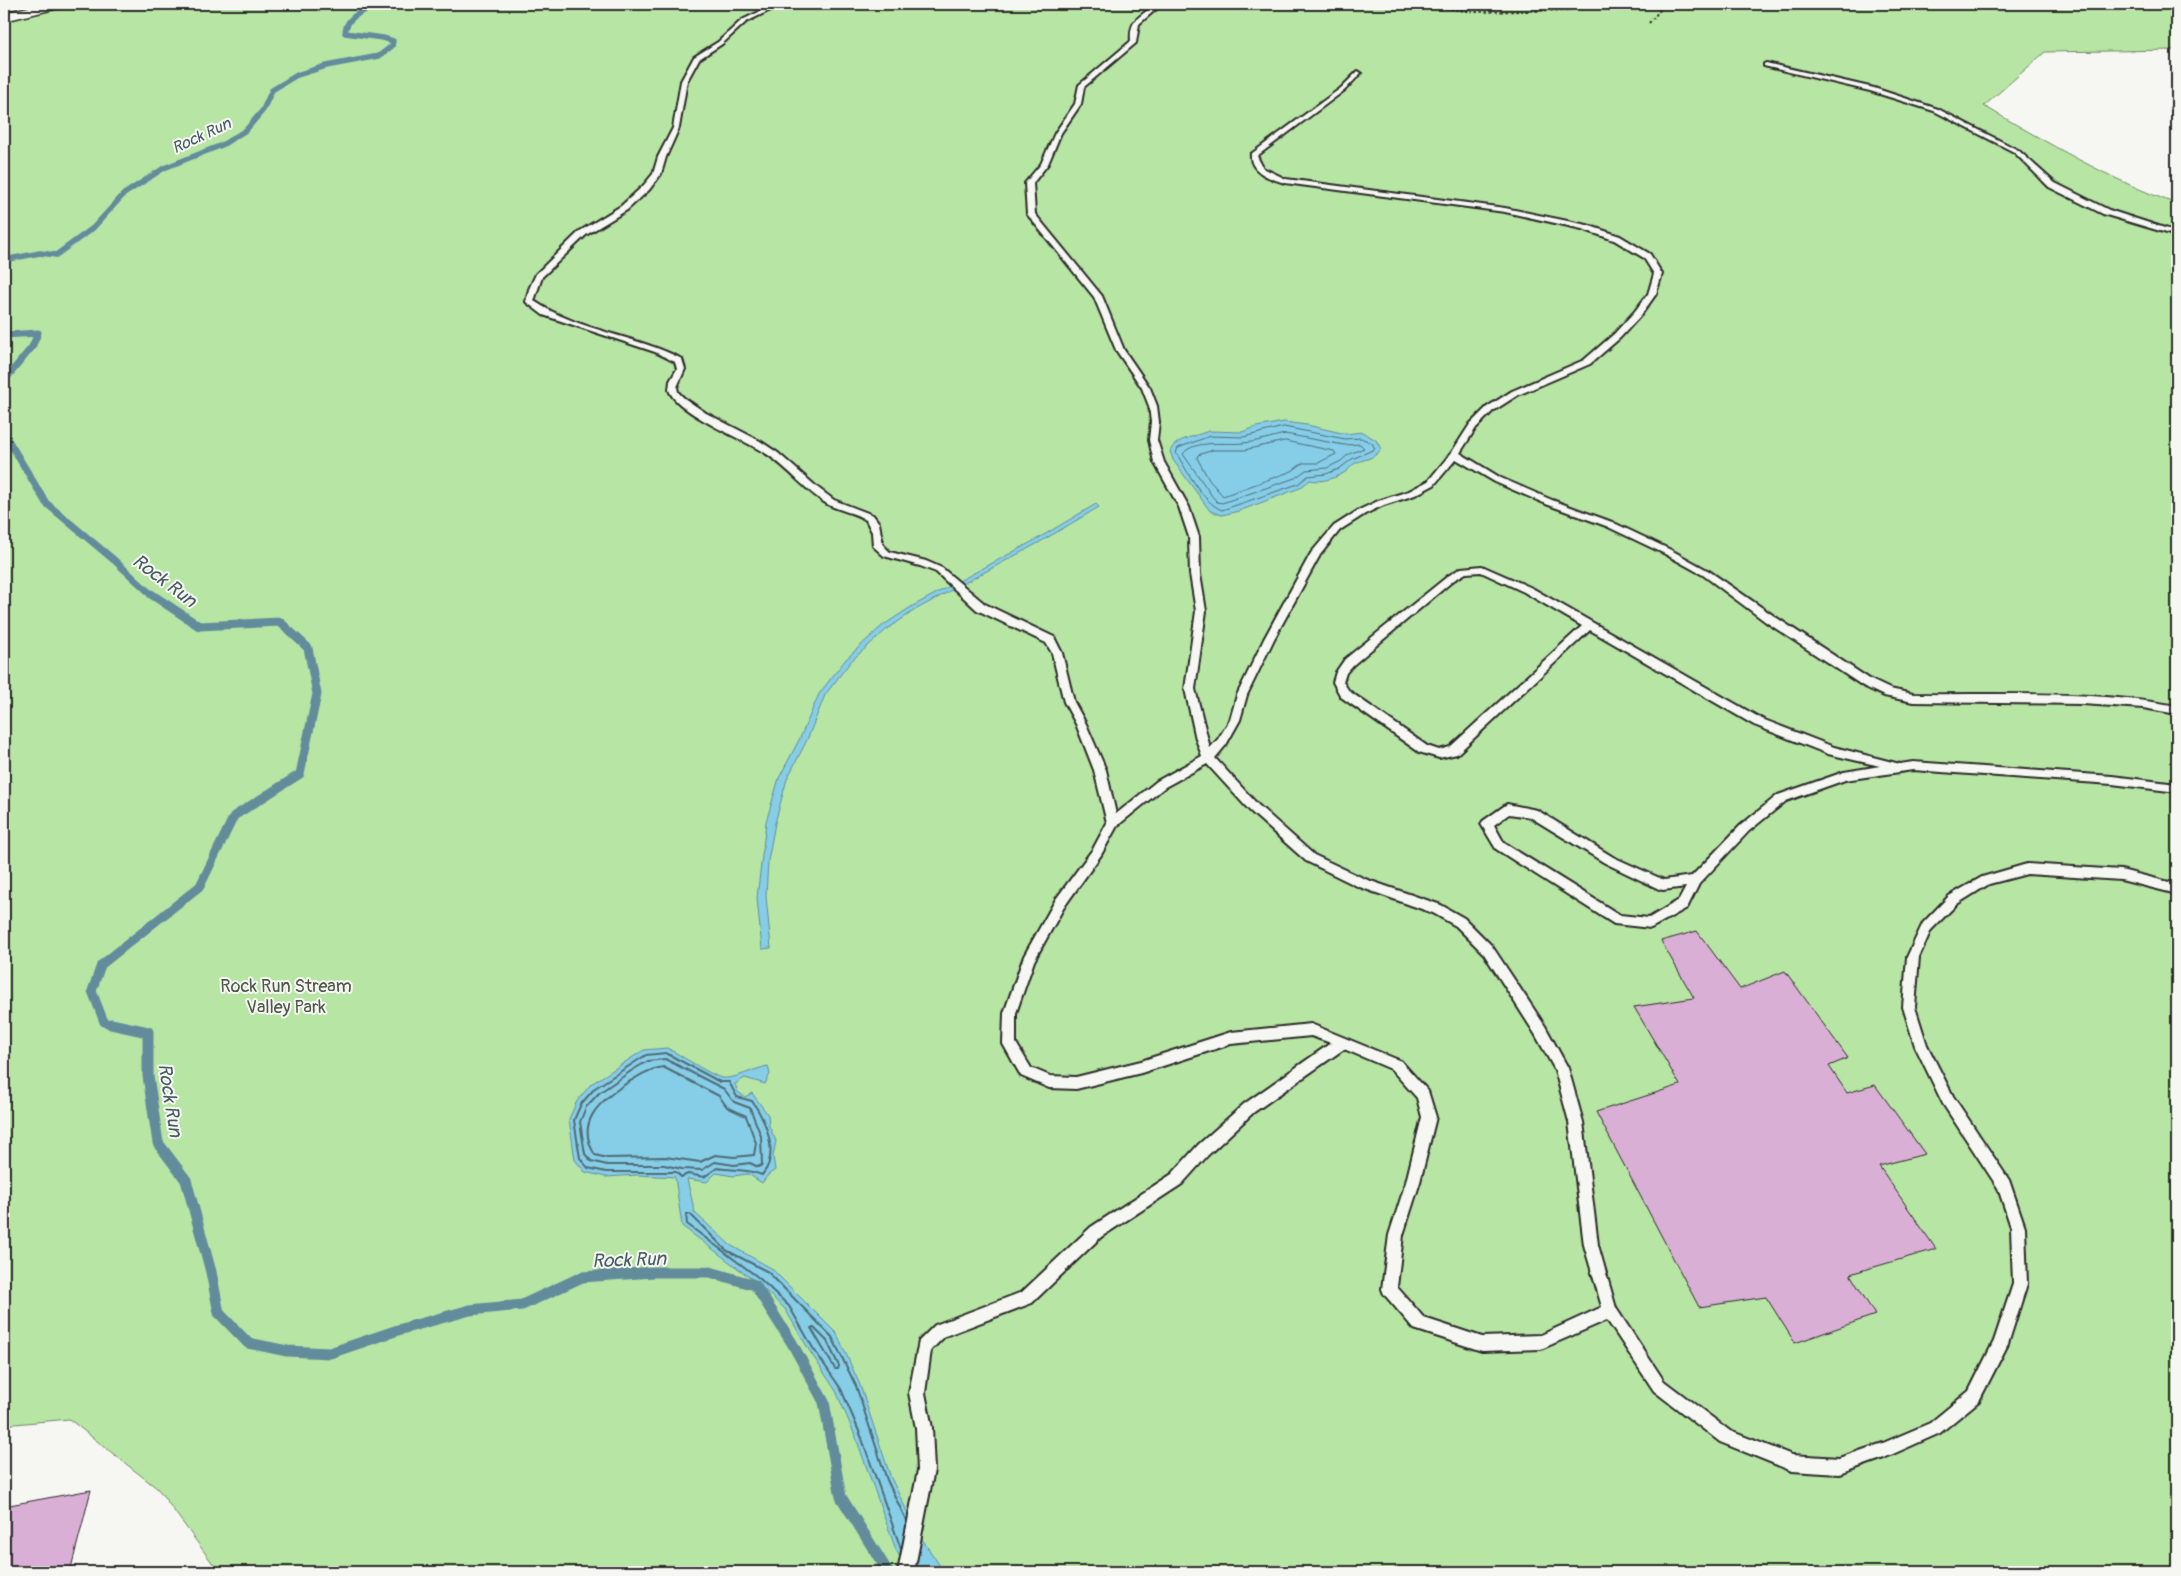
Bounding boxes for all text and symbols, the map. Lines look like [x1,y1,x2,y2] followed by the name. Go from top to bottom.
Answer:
[169,113,235,158] water label: Rock Run
[128,549,202,613] water label: Rock Run
[220,975,352,1019] park label: Rock Run Stream Valley Park
[152,1062,188,1140] water label: Rock Run
[592,1247,668,1273] water label: Rock Run

